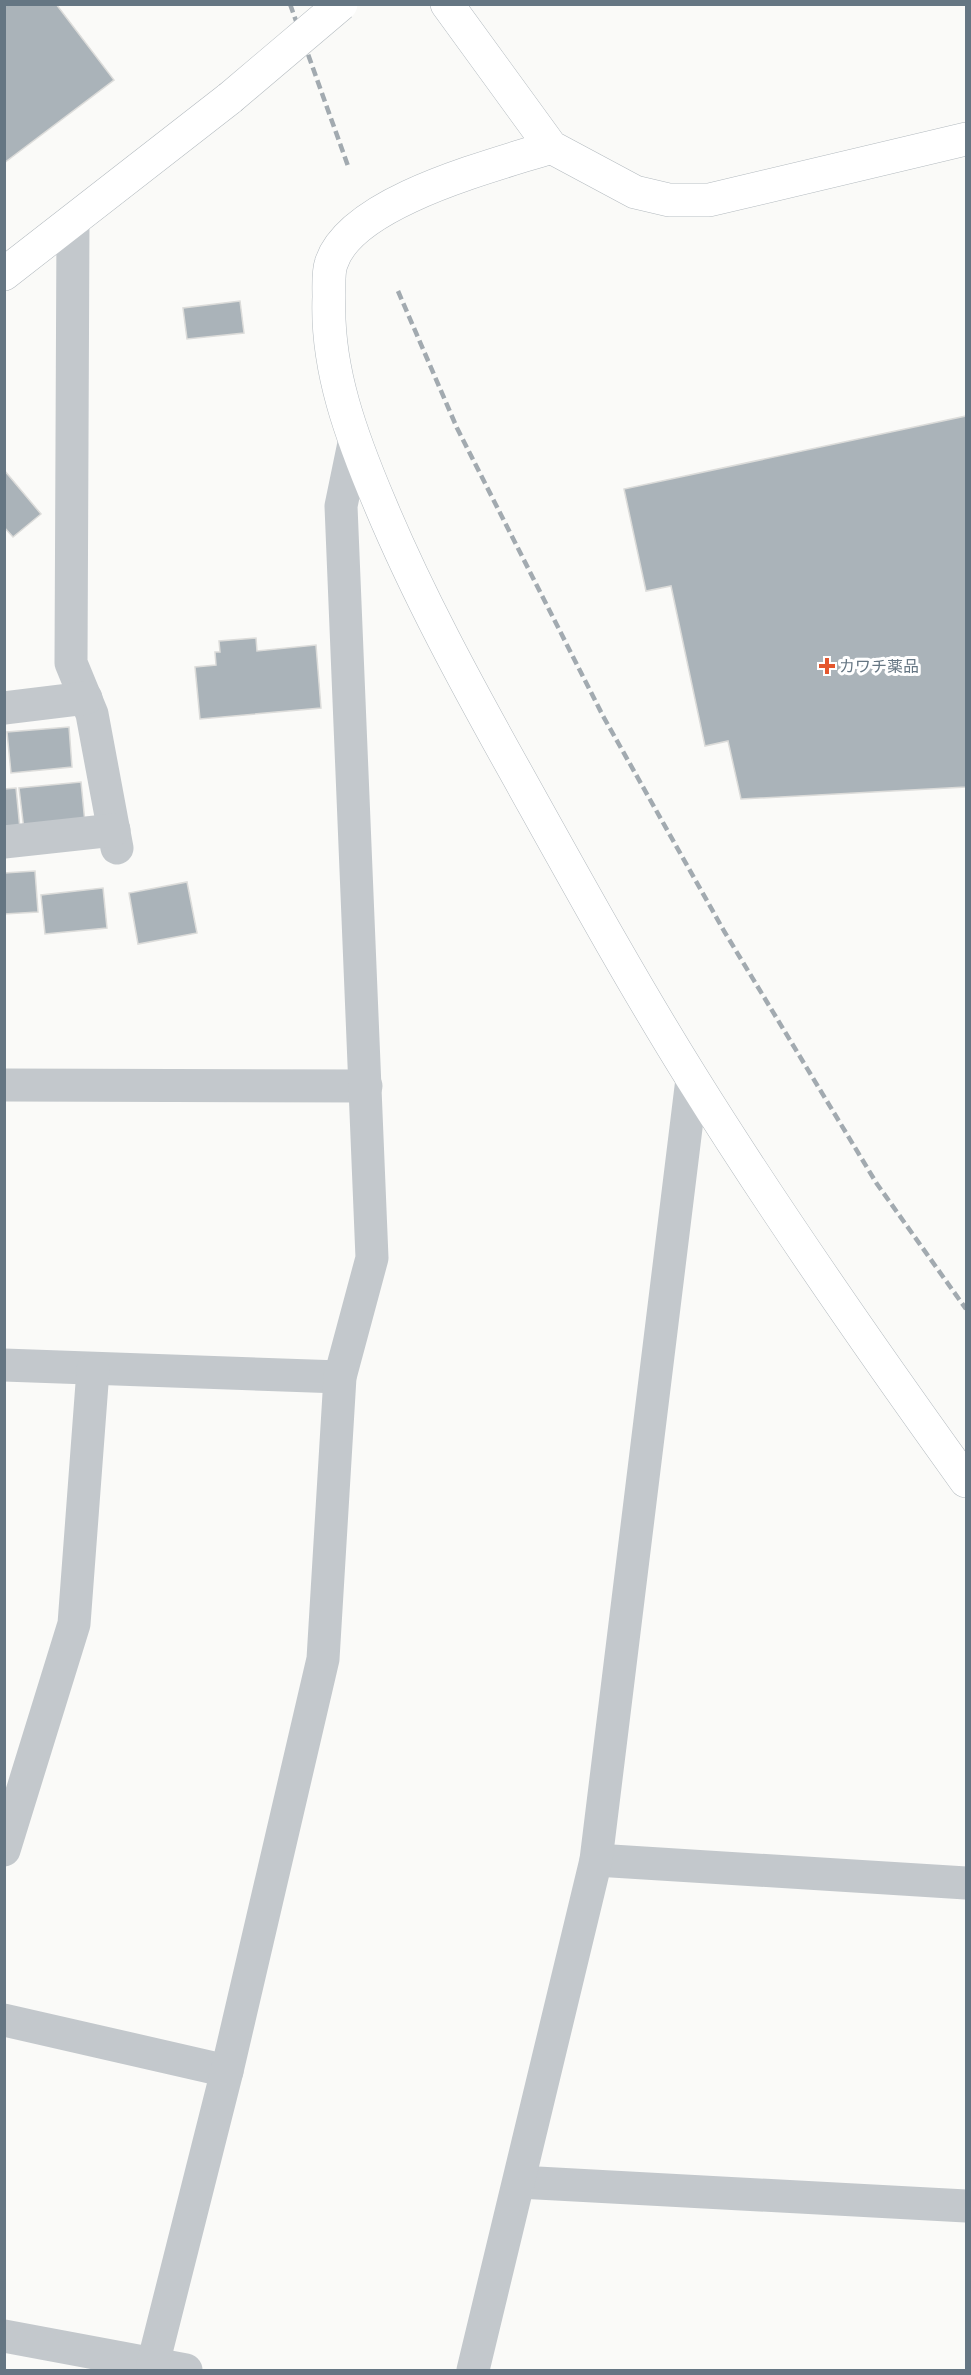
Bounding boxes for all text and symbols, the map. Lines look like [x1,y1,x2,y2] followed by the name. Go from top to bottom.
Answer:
[839,654,919,678] place label: カワチ薬品
[820,659,834,673] marker: カワチ薬品

